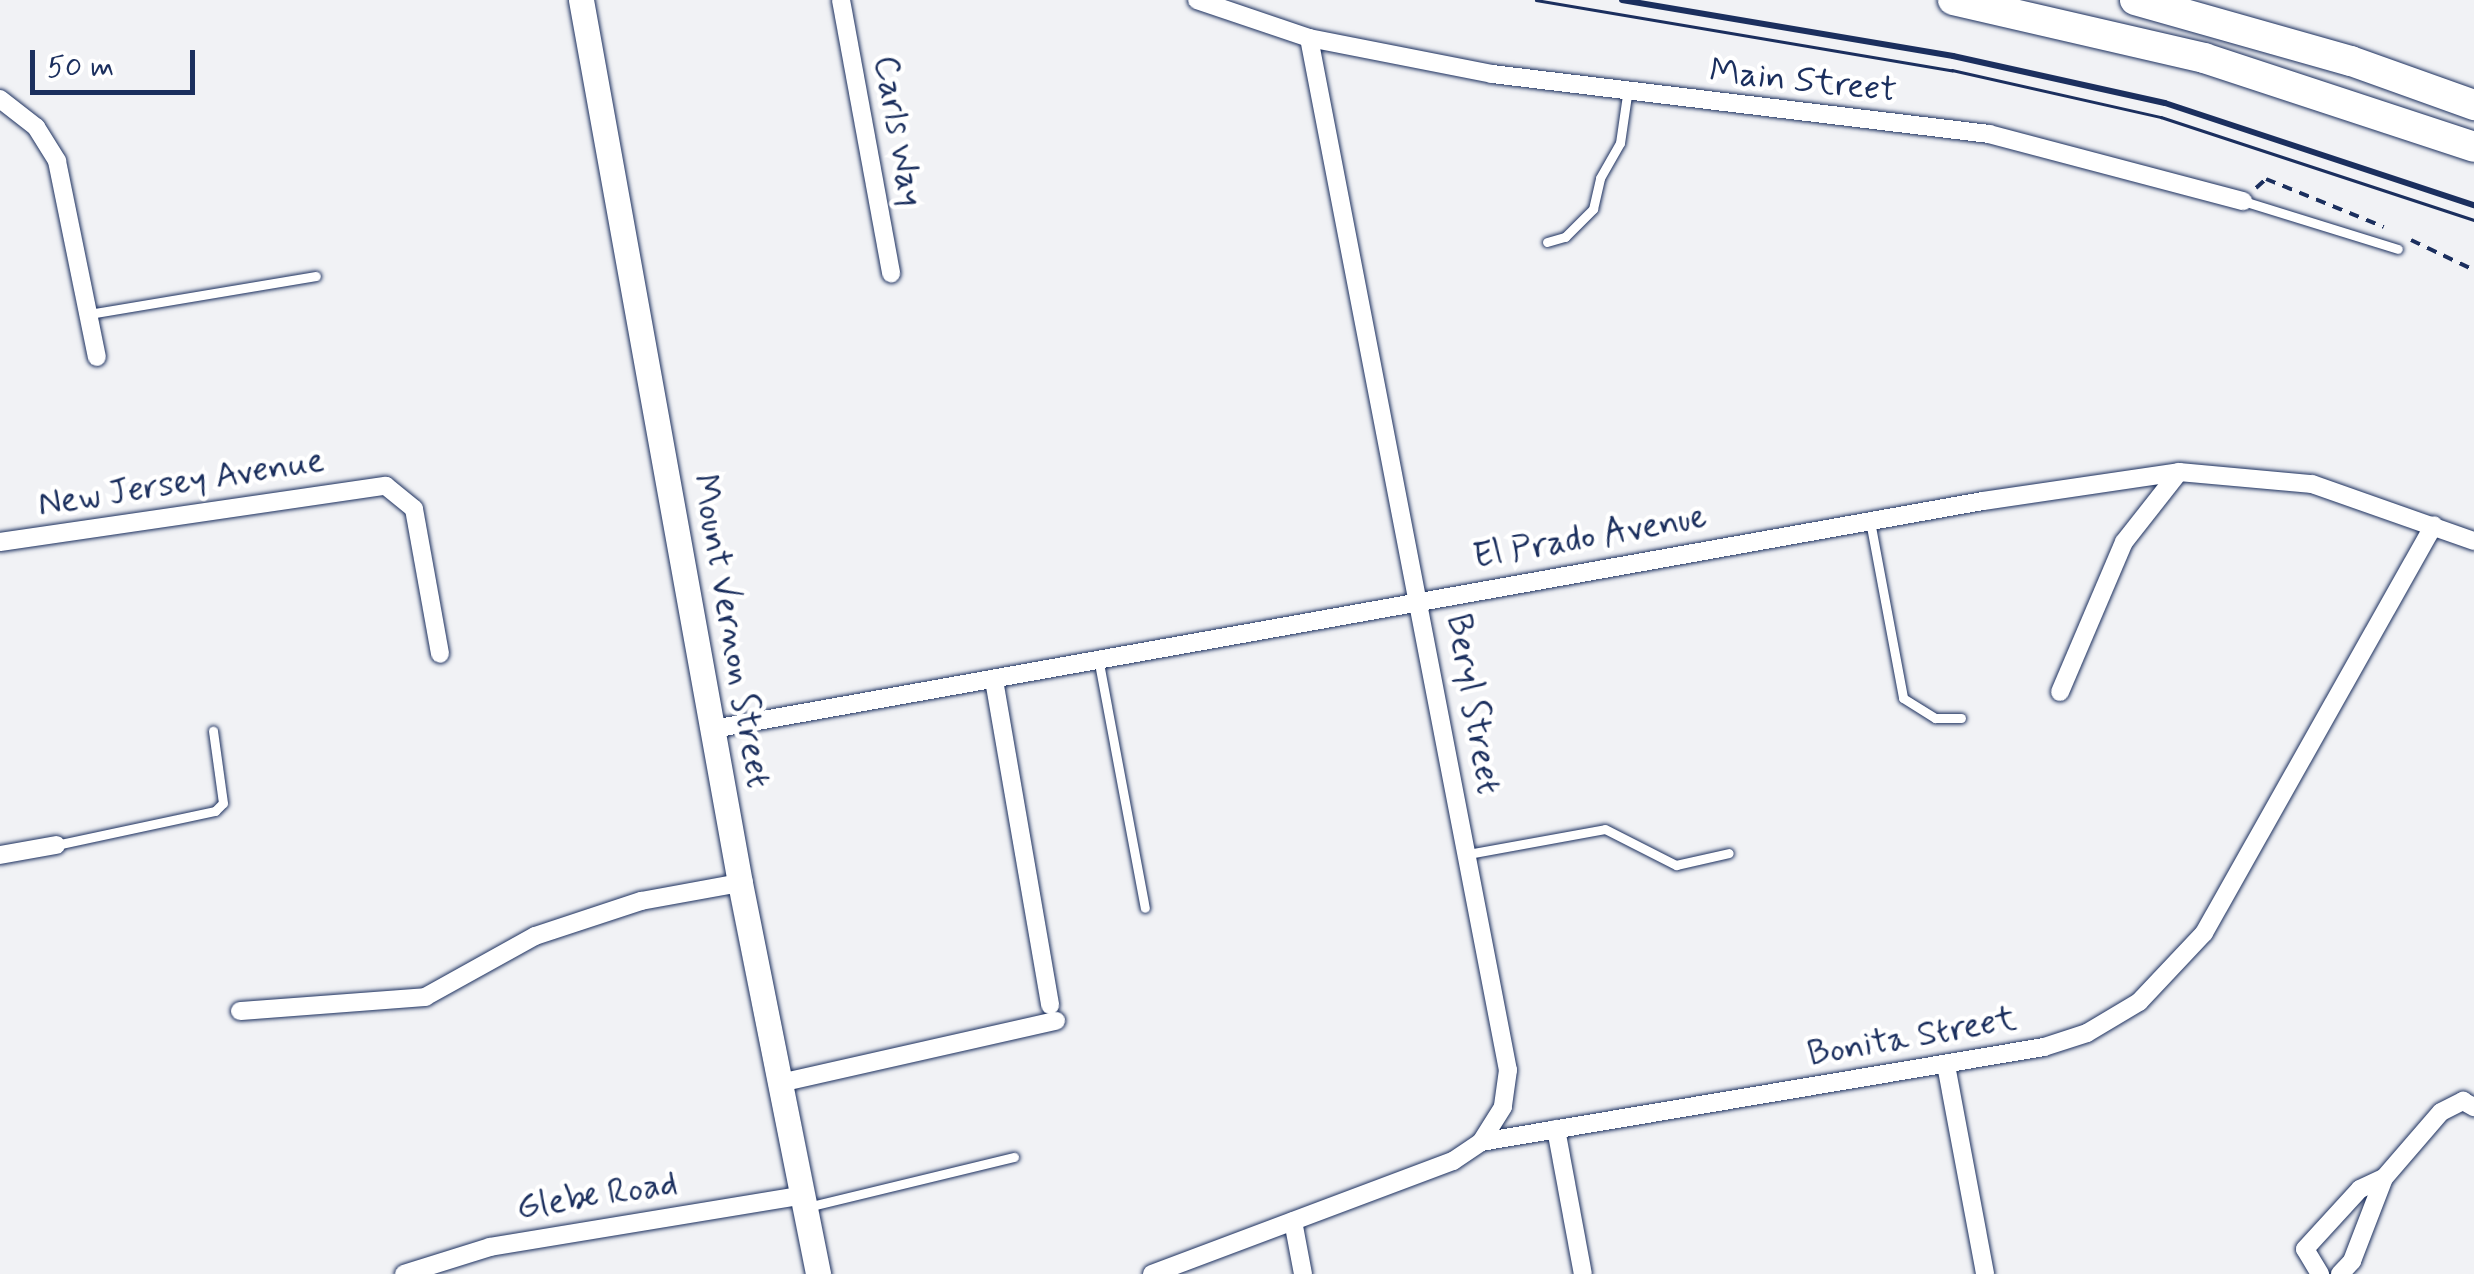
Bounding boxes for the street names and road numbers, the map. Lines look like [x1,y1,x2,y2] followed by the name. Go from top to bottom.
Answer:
[864,50,932,212] street label: Carls Way
[1708,50,1898,112] street label: Main Street
[35,440,327,526] street label: New Jersey Avenue
[682,468,780,794] street label: Mount Vernon Street
[1466,495,1714,579] street label: El Prado Avenue
[1436,608,1510,800] street label: Beryl Street
[1804,998,2020,1076] street label: Bonita Street
[514,1163,680,1229] street label: Glebe Road

